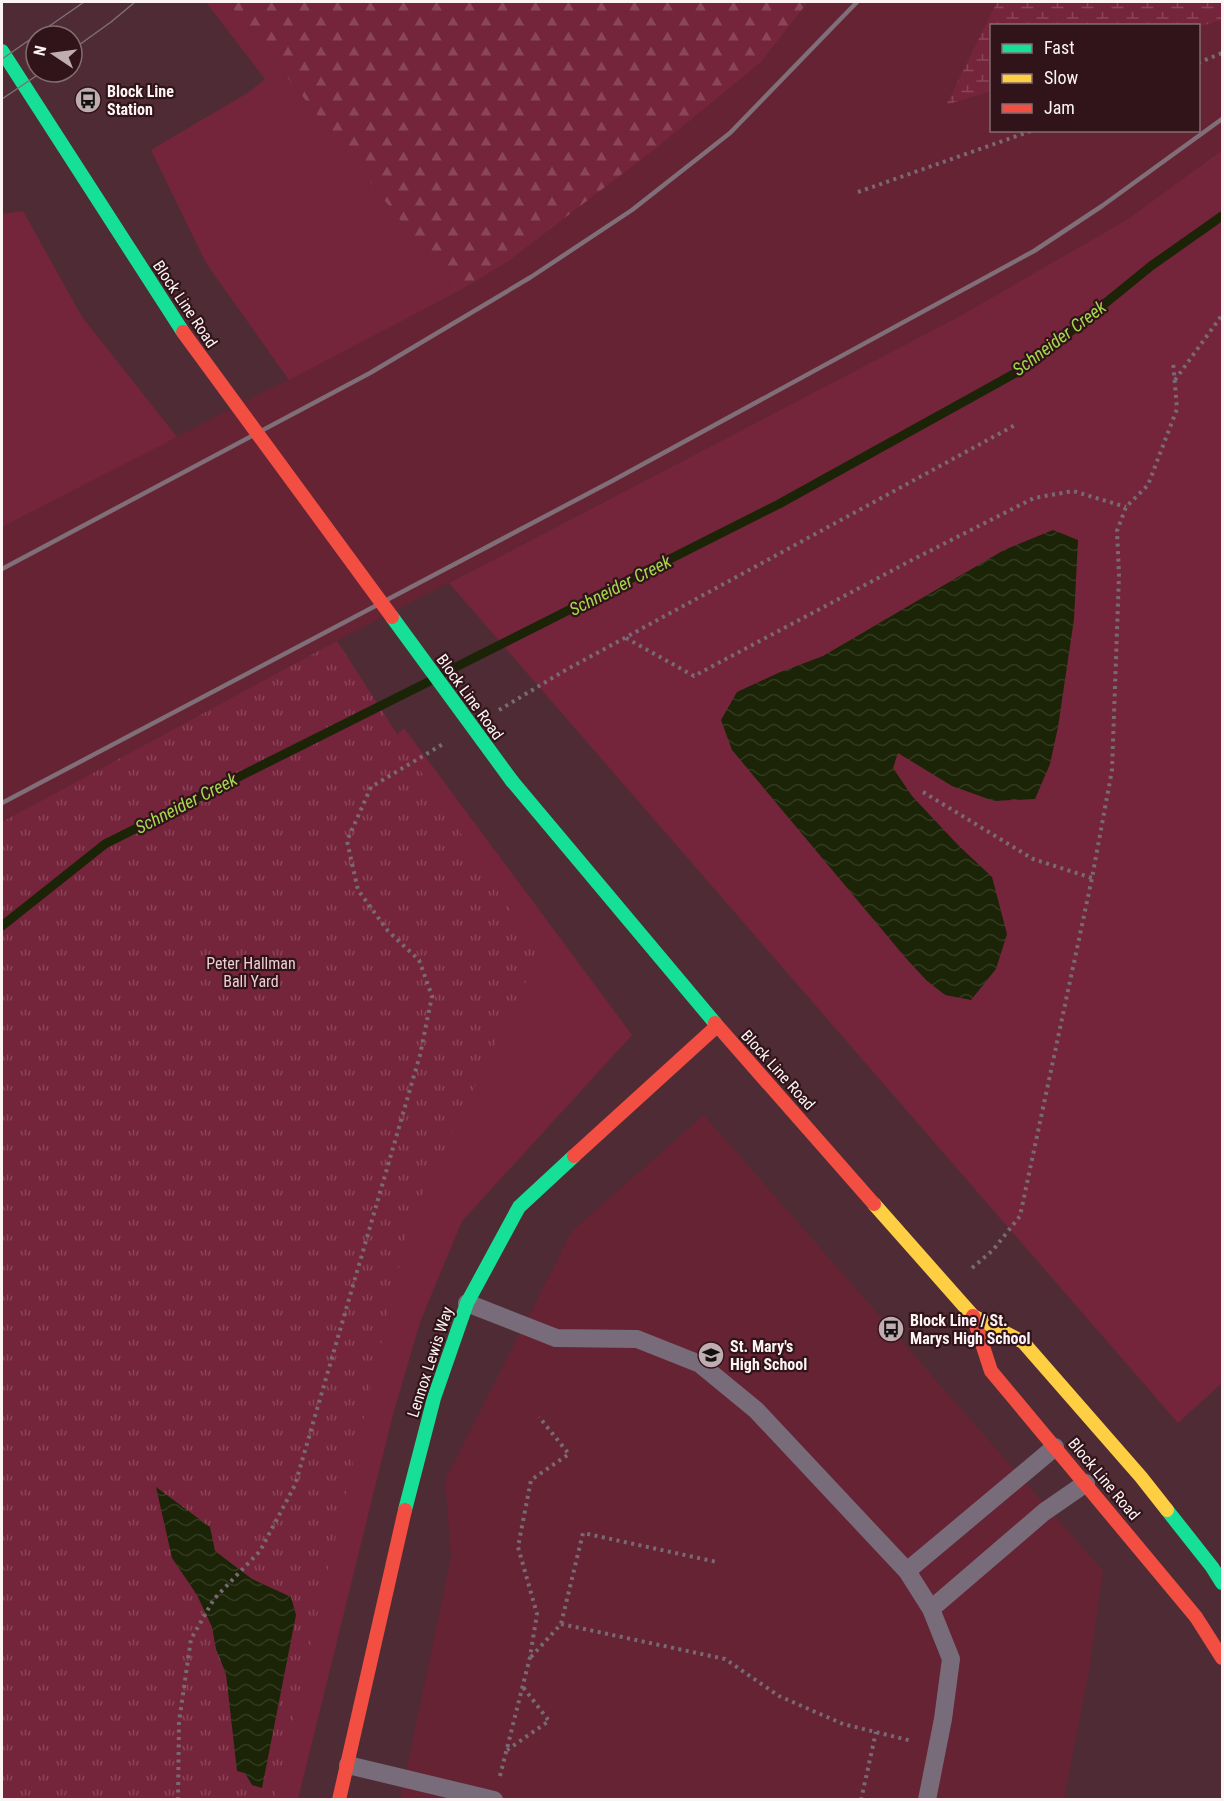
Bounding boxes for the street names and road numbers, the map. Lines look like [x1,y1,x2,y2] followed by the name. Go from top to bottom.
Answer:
[149,257,221,351] street label: Block Line Road
[433,651,507,743] street label: Block Line Road
[737,1026,819,1114] street label: Block Line Road
[403,1304,457,1420] street label: Lennox Lewis Way
[1064,1434,1144,1524] street label: Block Line Road

